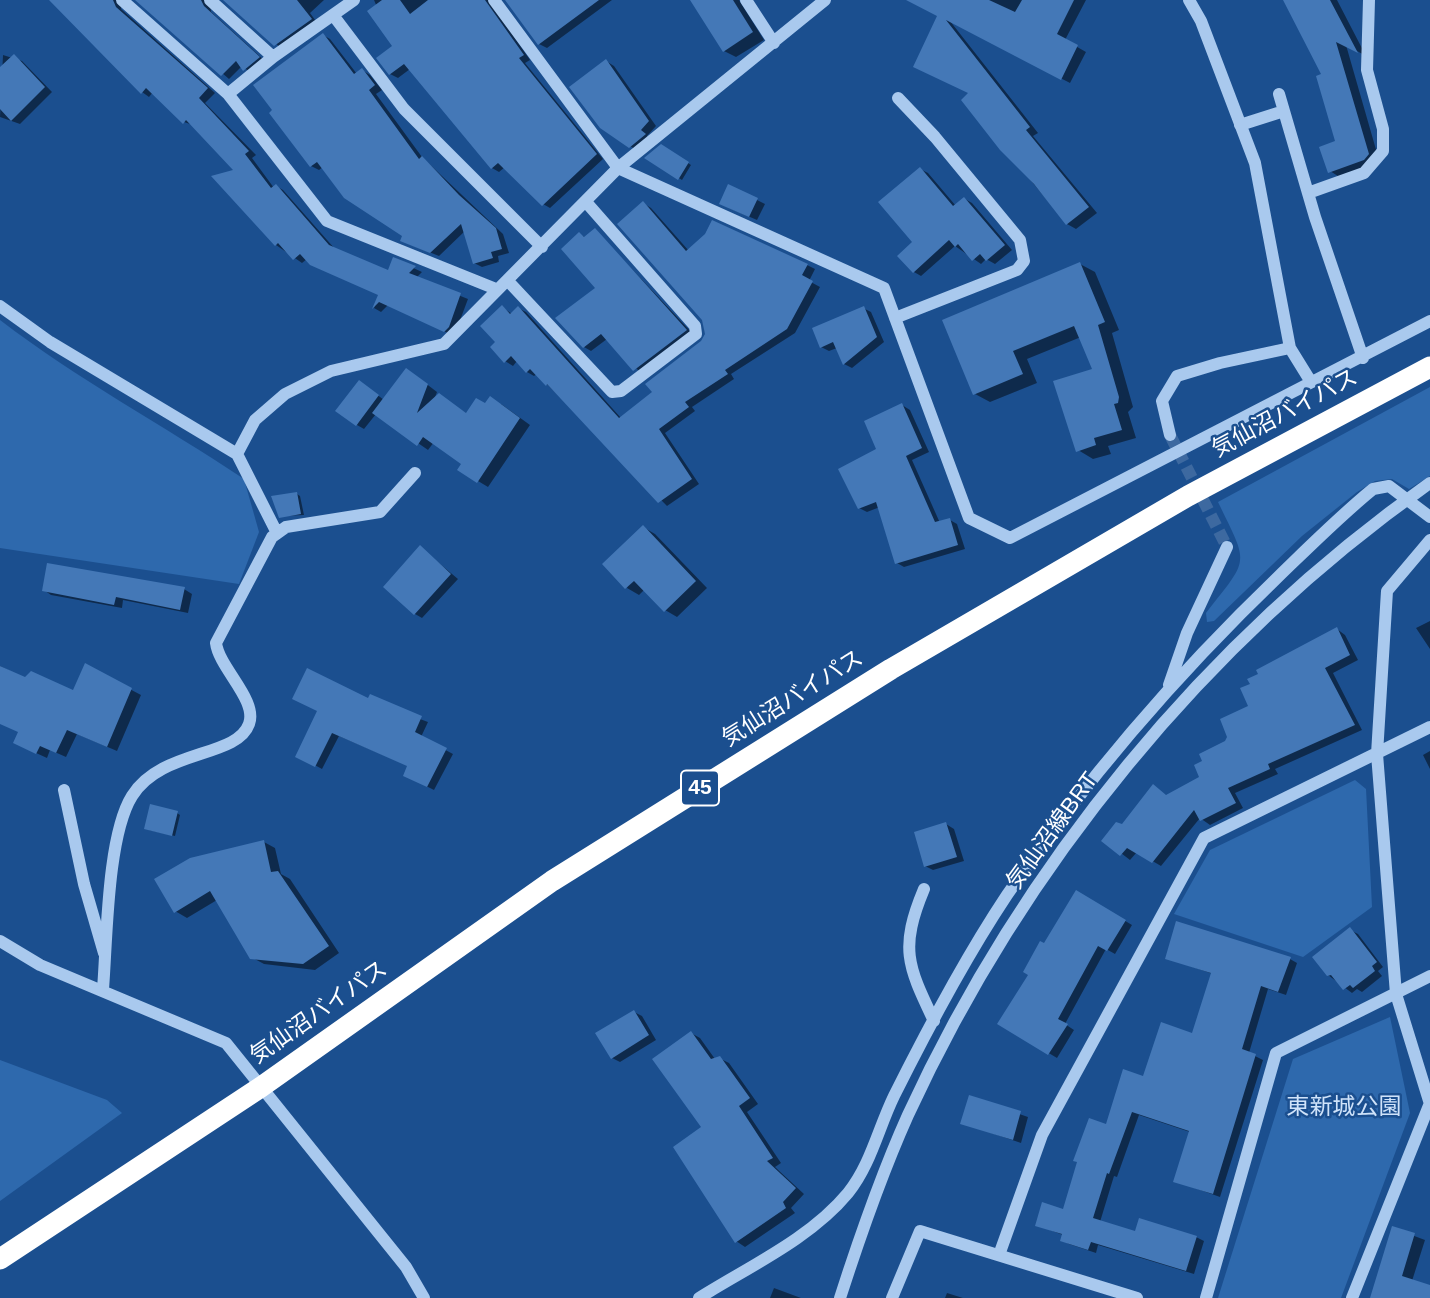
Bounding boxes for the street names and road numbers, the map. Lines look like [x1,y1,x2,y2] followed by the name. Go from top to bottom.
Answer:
[1207,364,1363,464] street label: 気仙沼バイパス
[717,645,869,753] street label: 気仙沼バイパス
[1001,767,1105,895] street label: 気仙沼線BRT
[681,770,719,806] road number: 45
[245,956,393,1070] street label: 気仙沼バイパス

